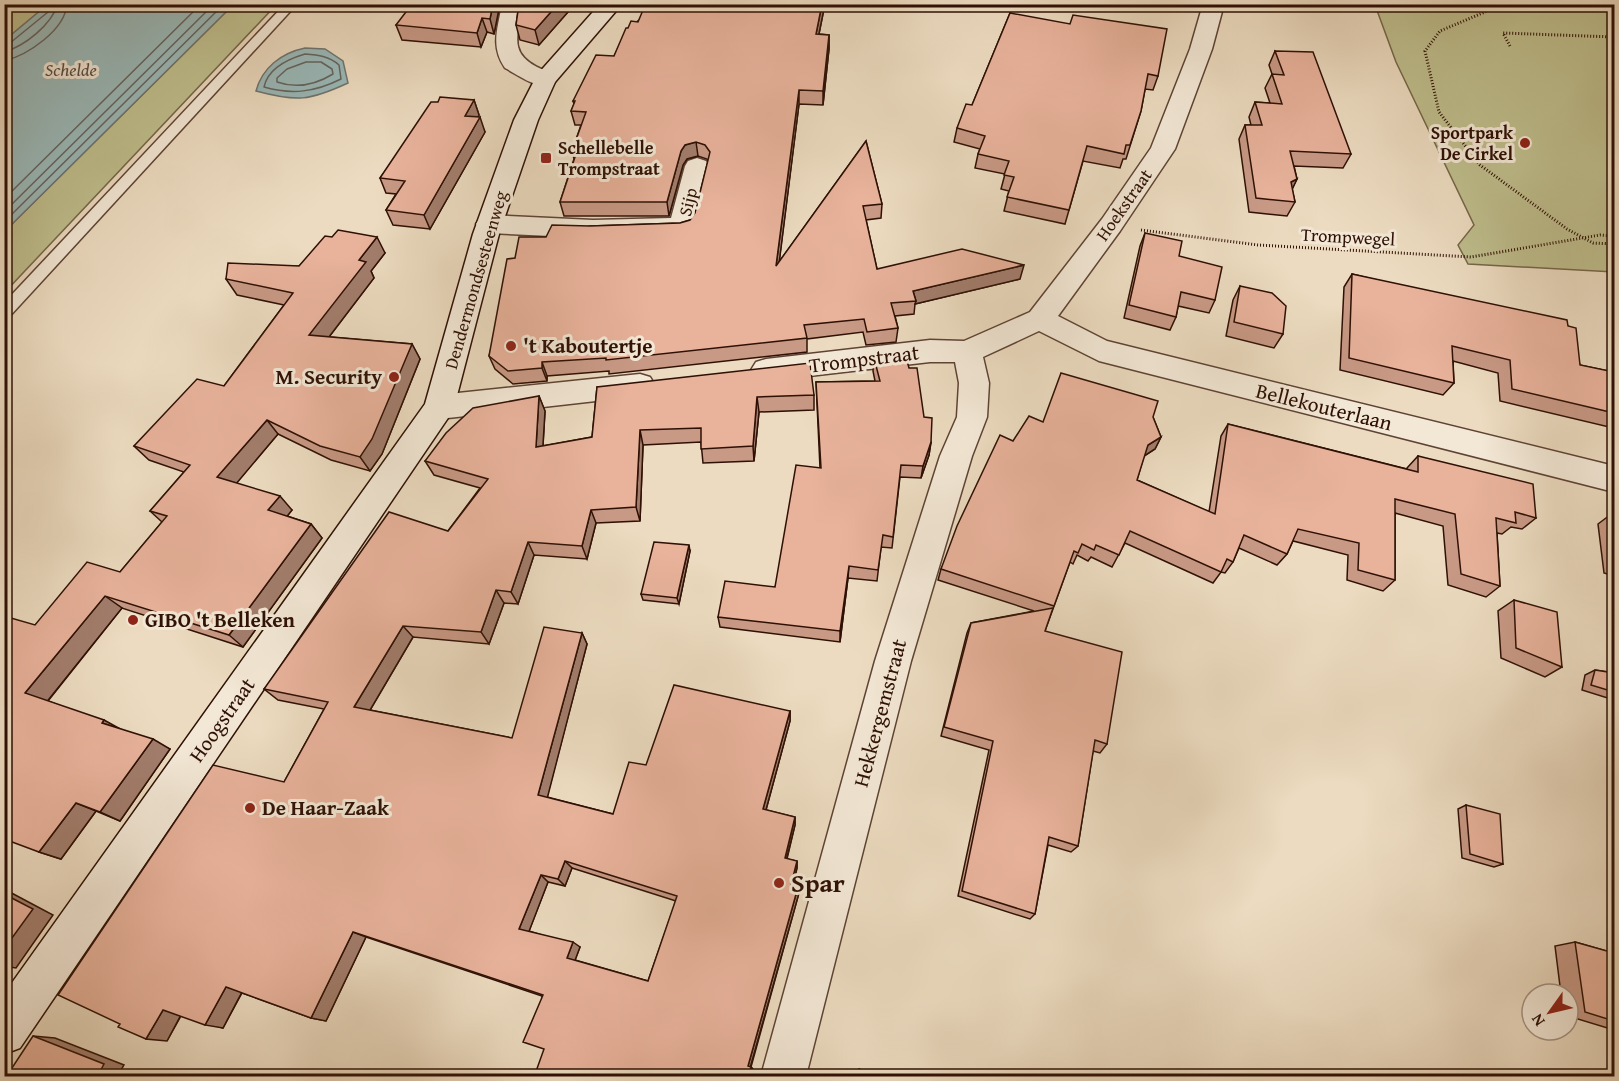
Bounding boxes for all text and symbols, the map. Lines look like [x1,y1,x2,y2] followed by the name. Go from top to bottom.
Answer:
[45,56,97,83] water label: Schelde
[1431,119,1514,167] place label: Sportpark De Cirkel
[558,134,660,182] place label: Schellebelle Trompstraat
[1518,136,1532,150] marker: Sportpark De Cirkel
[539,151,553,165] marker: Schellebelle Trompstraat
[1089,163,1159,246] street label: Hoekstraat
[671,185,704,219] street label: Sijp
[437,187,514,372] street label: Dendermondsesteenweg
[1300,221,1396,252] street label: Trompwegel
[523,330,653,361] place label: 't Kaboutertje
[807,336,921,381] street label: Trompstraat
[504,339,518,353] marker: 't Kaboutertje
[275,361,382,392] place label: M. Security
[387,370,401,384] marker: M. Security
[1253,375,1396,438] street label: Bellekouterlaan
[145,604,296,635] place label: GIBO 't Belleken
[126,613,140,627] marker: GIBO 't Belleken
[845,635,914,790] street label: Hekkergemstraat
[181,671,263,768] street label: Hoogstraat
[262,792,390,823] place label: De Haar-Zaak
[243,801,257,815] marker: De Haar-Zaak
[791,863,845,902] place label: Spar
[772,876,786,890] marker: Spar
[1520,982,1580,1042] north arrow
[1524,1009,1551,1032] text: N

